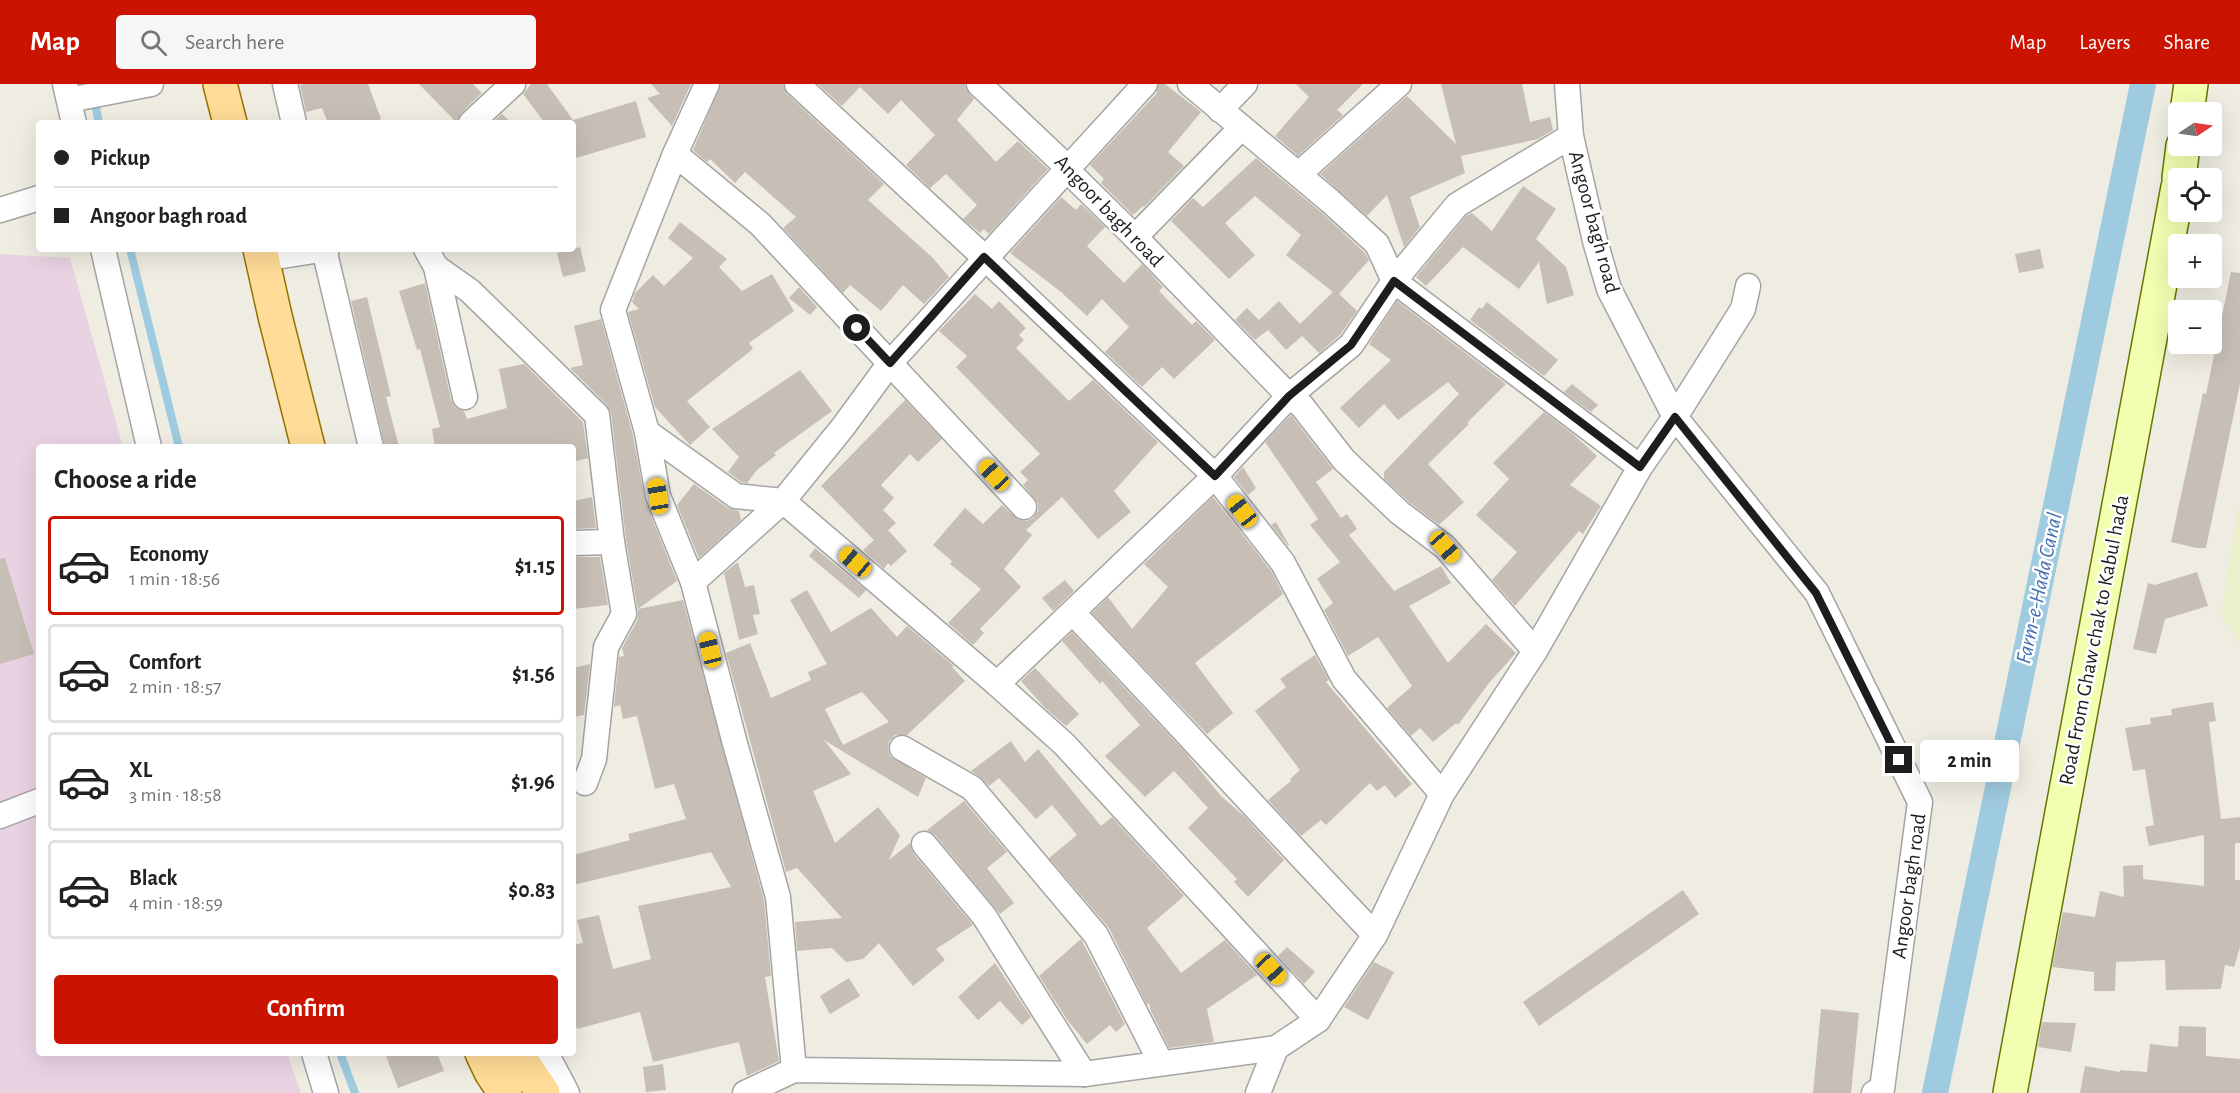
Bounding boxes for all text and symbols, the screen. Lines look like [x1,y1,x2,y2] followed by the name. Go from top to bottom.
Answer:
[116,15,536,69] search box
[137,26,170,59] icon: search
[30,28,80,56] text: Map
[185,31,284,53] text: Search here
[2010,32,2046,53] text: Map
[2079,32,2130,53] text: Layers
[2163,32,2210,53] text: Share
[2168,102,2222,156] north arrow
[2168,102,2222,354] map controls
[90,147,150,169] text: Pickup
[1565,149,1623,296] street label: Angoor bagh road
[1051,151,1167,271] street label: Angoor bagh road
[2168,168,2222,222] button: locate
[90,205,247,227] text: Angoor bagh road
[2168,234,2222,288] button: +
[2168,300,2222,354] button: −
[843,314,870,341] route start
[975,456,1013,494] car
[54,466,197,493] text: Choose a ride
[646,477,670,515] car
[1224,491,1260,531] car
[2056,493,2133,787] street label: Road From Ghaw chak to Kabul hada
[2012,510,2066,666] water label: Farm-e-Hada Canal
[1426,528,1464,566] car
[57,539,111,593] icon: car
[129,543,209,565] text: Economy
[835,544,875,580] car
[515,555,555,577] text: $1.15
[129,569,220,589] text: 1 min · 18:56
[697,630,723,670] car
[57,647,111,701] icon: car
[129,651,201,673] text: Comfort
[512,663,555,685] text: $1.56
[129,677,221,697] text: 2 min · 18:57
[1920,739,2019,781] callout: 2 min
[1885,746,1912,773] route end
[1947,751,1992,771] text: 2 min
[57,755,111,809] icon: car
[129,759,152,781] text: XL
[511,771,555,793] text: $1.96
[129,785,222,805] text: 3 min · 18:58
[1888,812,1930,960] street label: Angoor bagh road
[57,863,111,917] icon: car
[129,867,177,889] text: Black
[508,879,555,901] text: $0.83
[129,893,223,913] text: 4 min · 18:59
[1252,950,1290,988] car
[54,975,558,1044] button: Confirm

